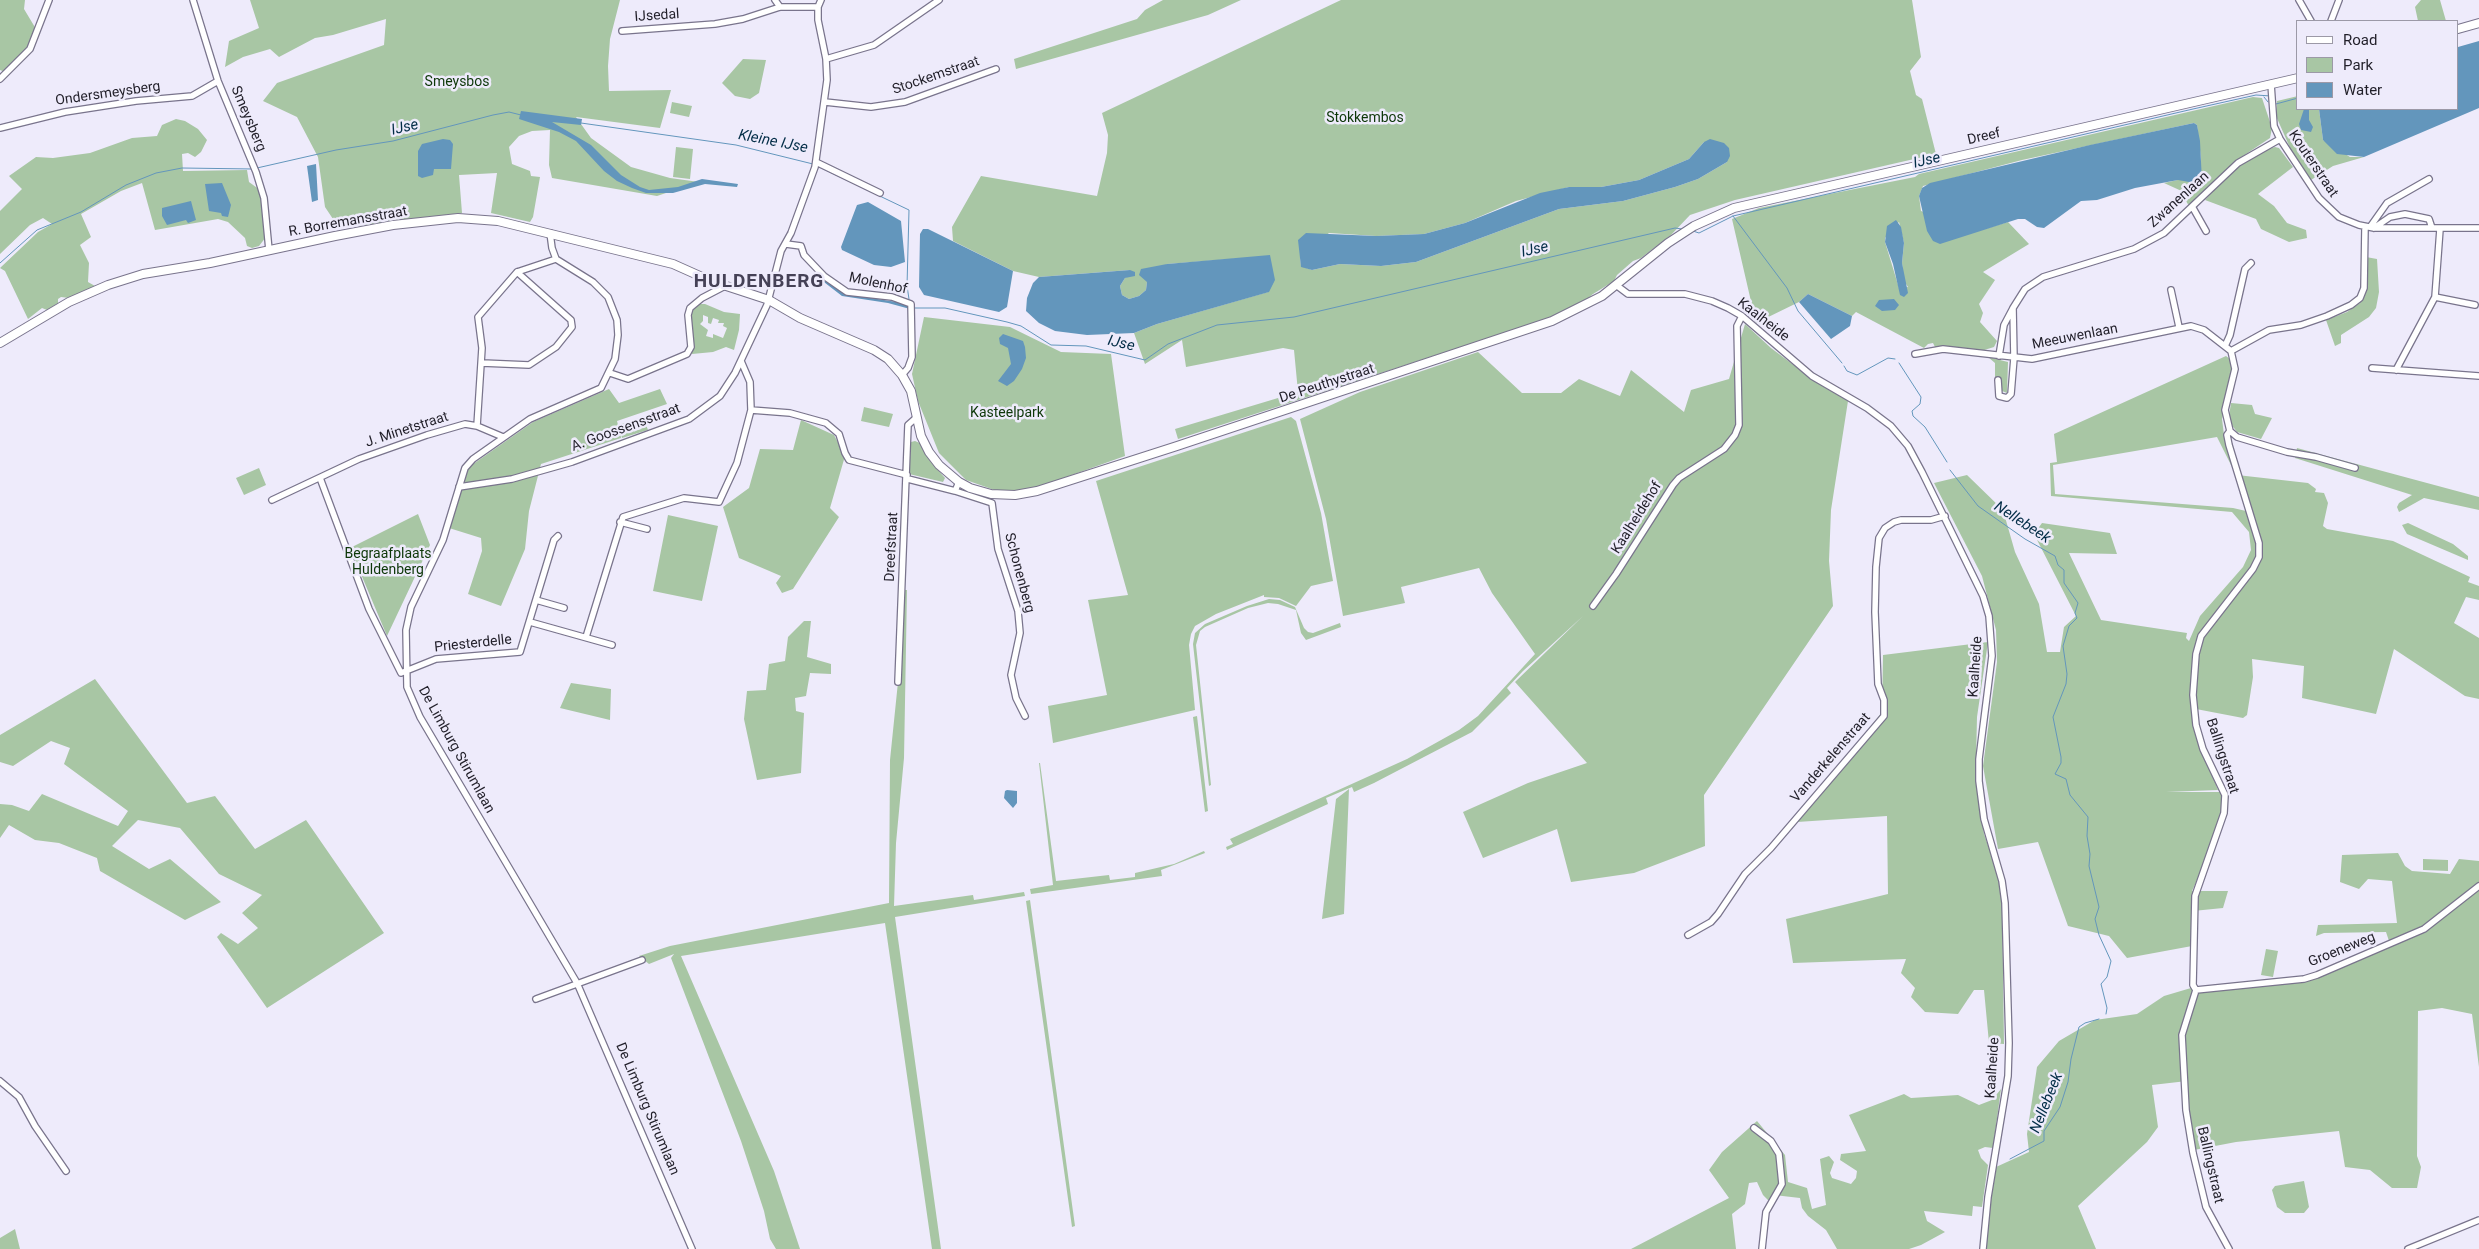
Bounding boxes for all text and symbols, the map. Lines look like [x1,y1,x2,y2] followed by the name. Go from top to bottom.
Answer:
[634,6,680,26] street label: IJsedal
[2296,20,2459,110] legend
[2343,31,2377,49] text: Road
[890,53,982,99] street label: Stockemstraat
[2343,56,2373,74] text: Park
[425,74,489,90] park label: Smeysbos
[54,78,162,110] street label: Ondersmeysberg
[2343,81,2382,99] text: Water
[227,84,269,154] street label: Smeysberg
[1326,110,1404,126] park label: Stokkembos
[390,116,420,140] water label: IJse
[1966,125,2002,149] street label: Dreef
[737,126,809,158] water label: Kleine IJse
[2284,127,2342,201] street label: Kouterstraat
[1912,149,1942,173] water label: IJse
[2145,168,2213,232] street label: Zwanenlaan
[287,203,409,241] street label: R. Borremansstraat
[1520,238,1550,262] water label: IJse
[847,270,909,298] street label: Molenhof
[692,271,826,293] district label: HULDENBERG
[1734,295,1792,345] street label: Kaalheide
[2031,320,2119,354] street label: Meeuwenlaan
[1106,332,1136,356] water label: IJse
[1277,361,1377,407] street label: De Peuthystraat
[569,400,683,456] street label: A. Goossensstraat
[970,405,1044,421] park label: Kasteelpark
[363,409,451,451] street label: J. Minetstraat
[1608,479,1666,557] street label: Kaalheidehof
[1990,498,2054,548] water label: Nellebeek
[882,512,902,582] street label: Dreefstraat
[1000,531,1038,615] street label: Schonenberg
[345,546,431,578] park label: Begraafplaats Huldenberg
[433,632,513,656] street label: Priesterdelle
[1965,636,1987,698] street label: Kaalheide
[414,684,498,816] street label: De Limburg Stirumlaan
[1788,710,1874,806] street label: Vanderkelenstraat
[2202,716,2242,796] street label: Ballingstraat
[2306,929,2378,971] street label: Groeneweg
[1982,1037,2004,1099] street label: Kaalheide
[611,1040,683,1178] street label: De Limburg Stirumlaan
[2027,1070,2067,1136] water label: Nellebeek
[2193,1125,2227,1205] street label: Ballingstraat

